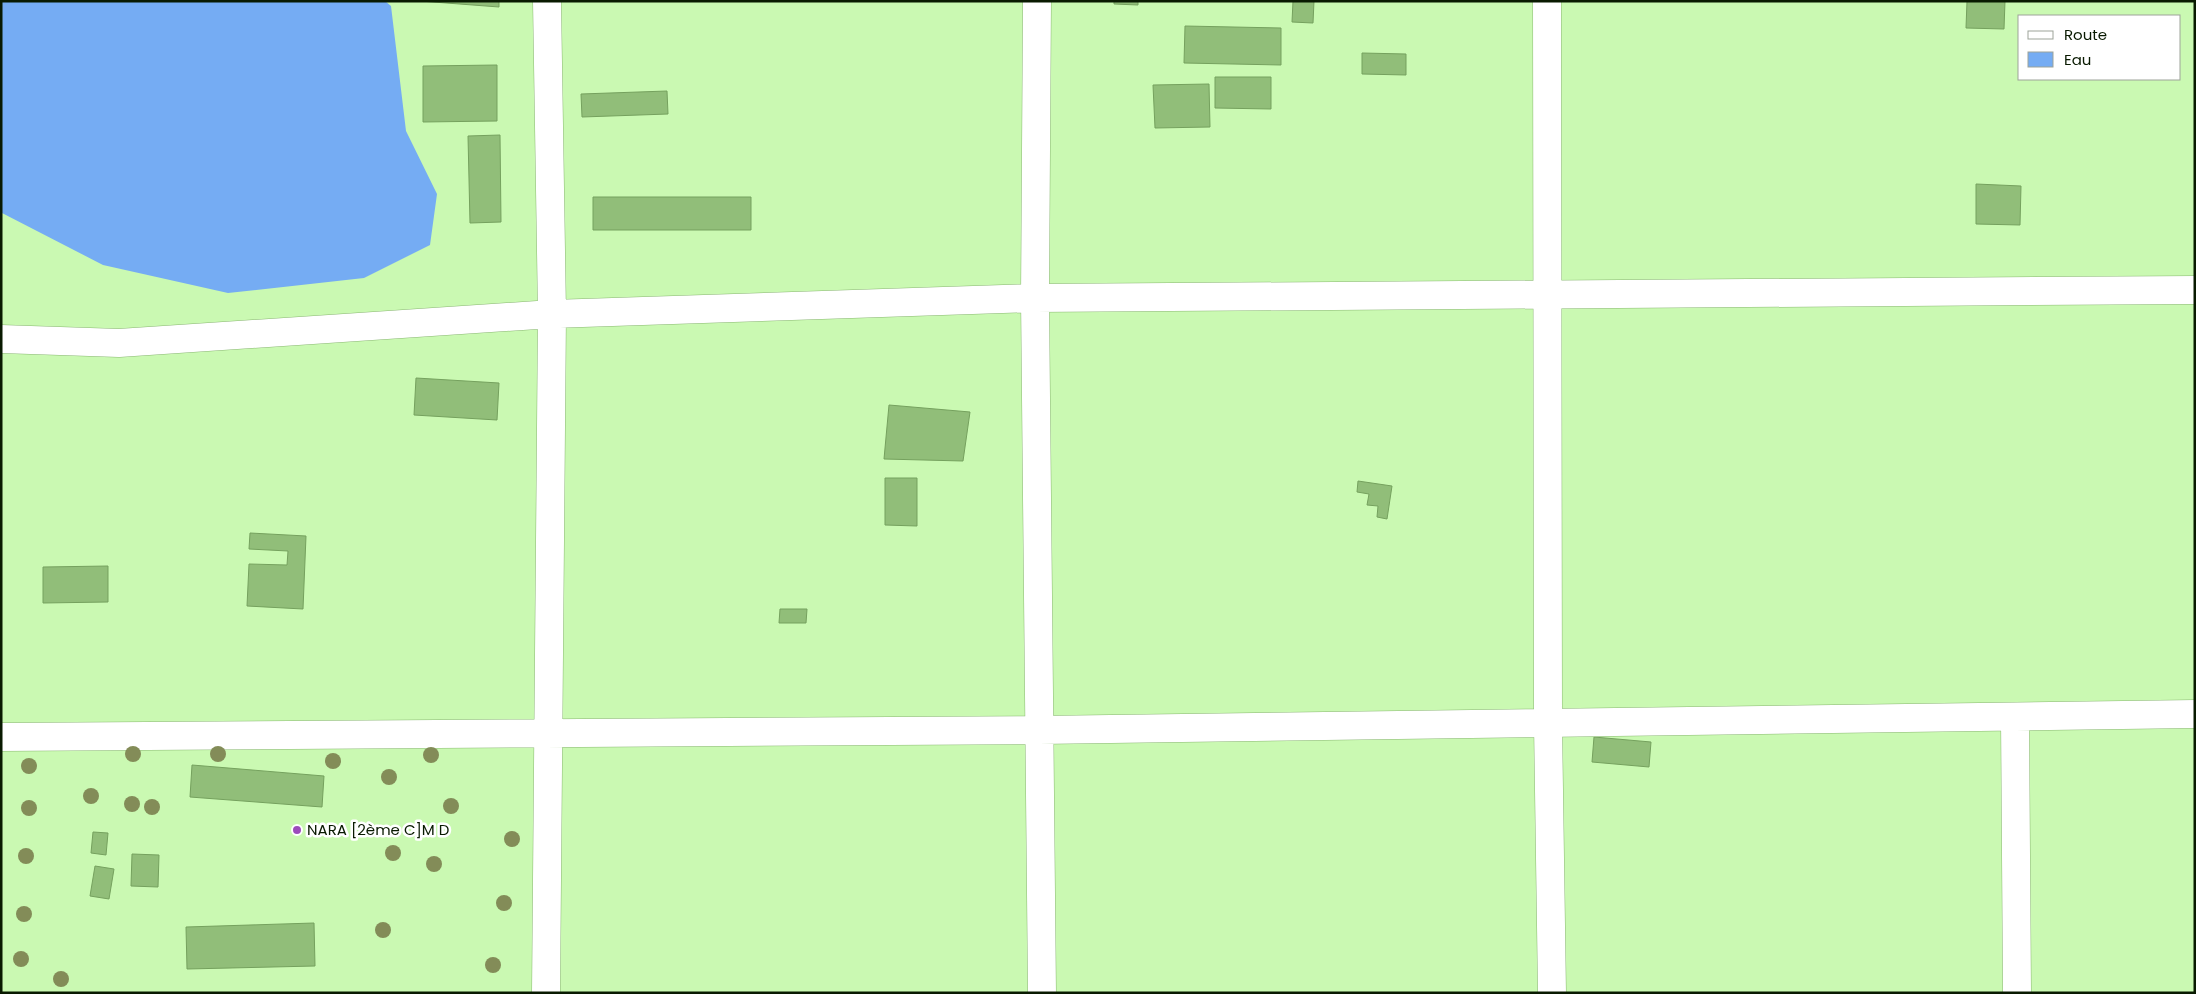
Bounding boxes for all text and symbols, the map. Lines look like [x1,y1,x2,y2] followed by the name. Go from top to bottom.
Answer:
[2018,15,2181,80] legend
[2064,24,2107,45] text: Route
[2064,49,2091,70] text: Eau
[307,819,449,840] place label: NARA [2ème C]M D
[291,824,303,836] marker: NARA [2ème C]M D

